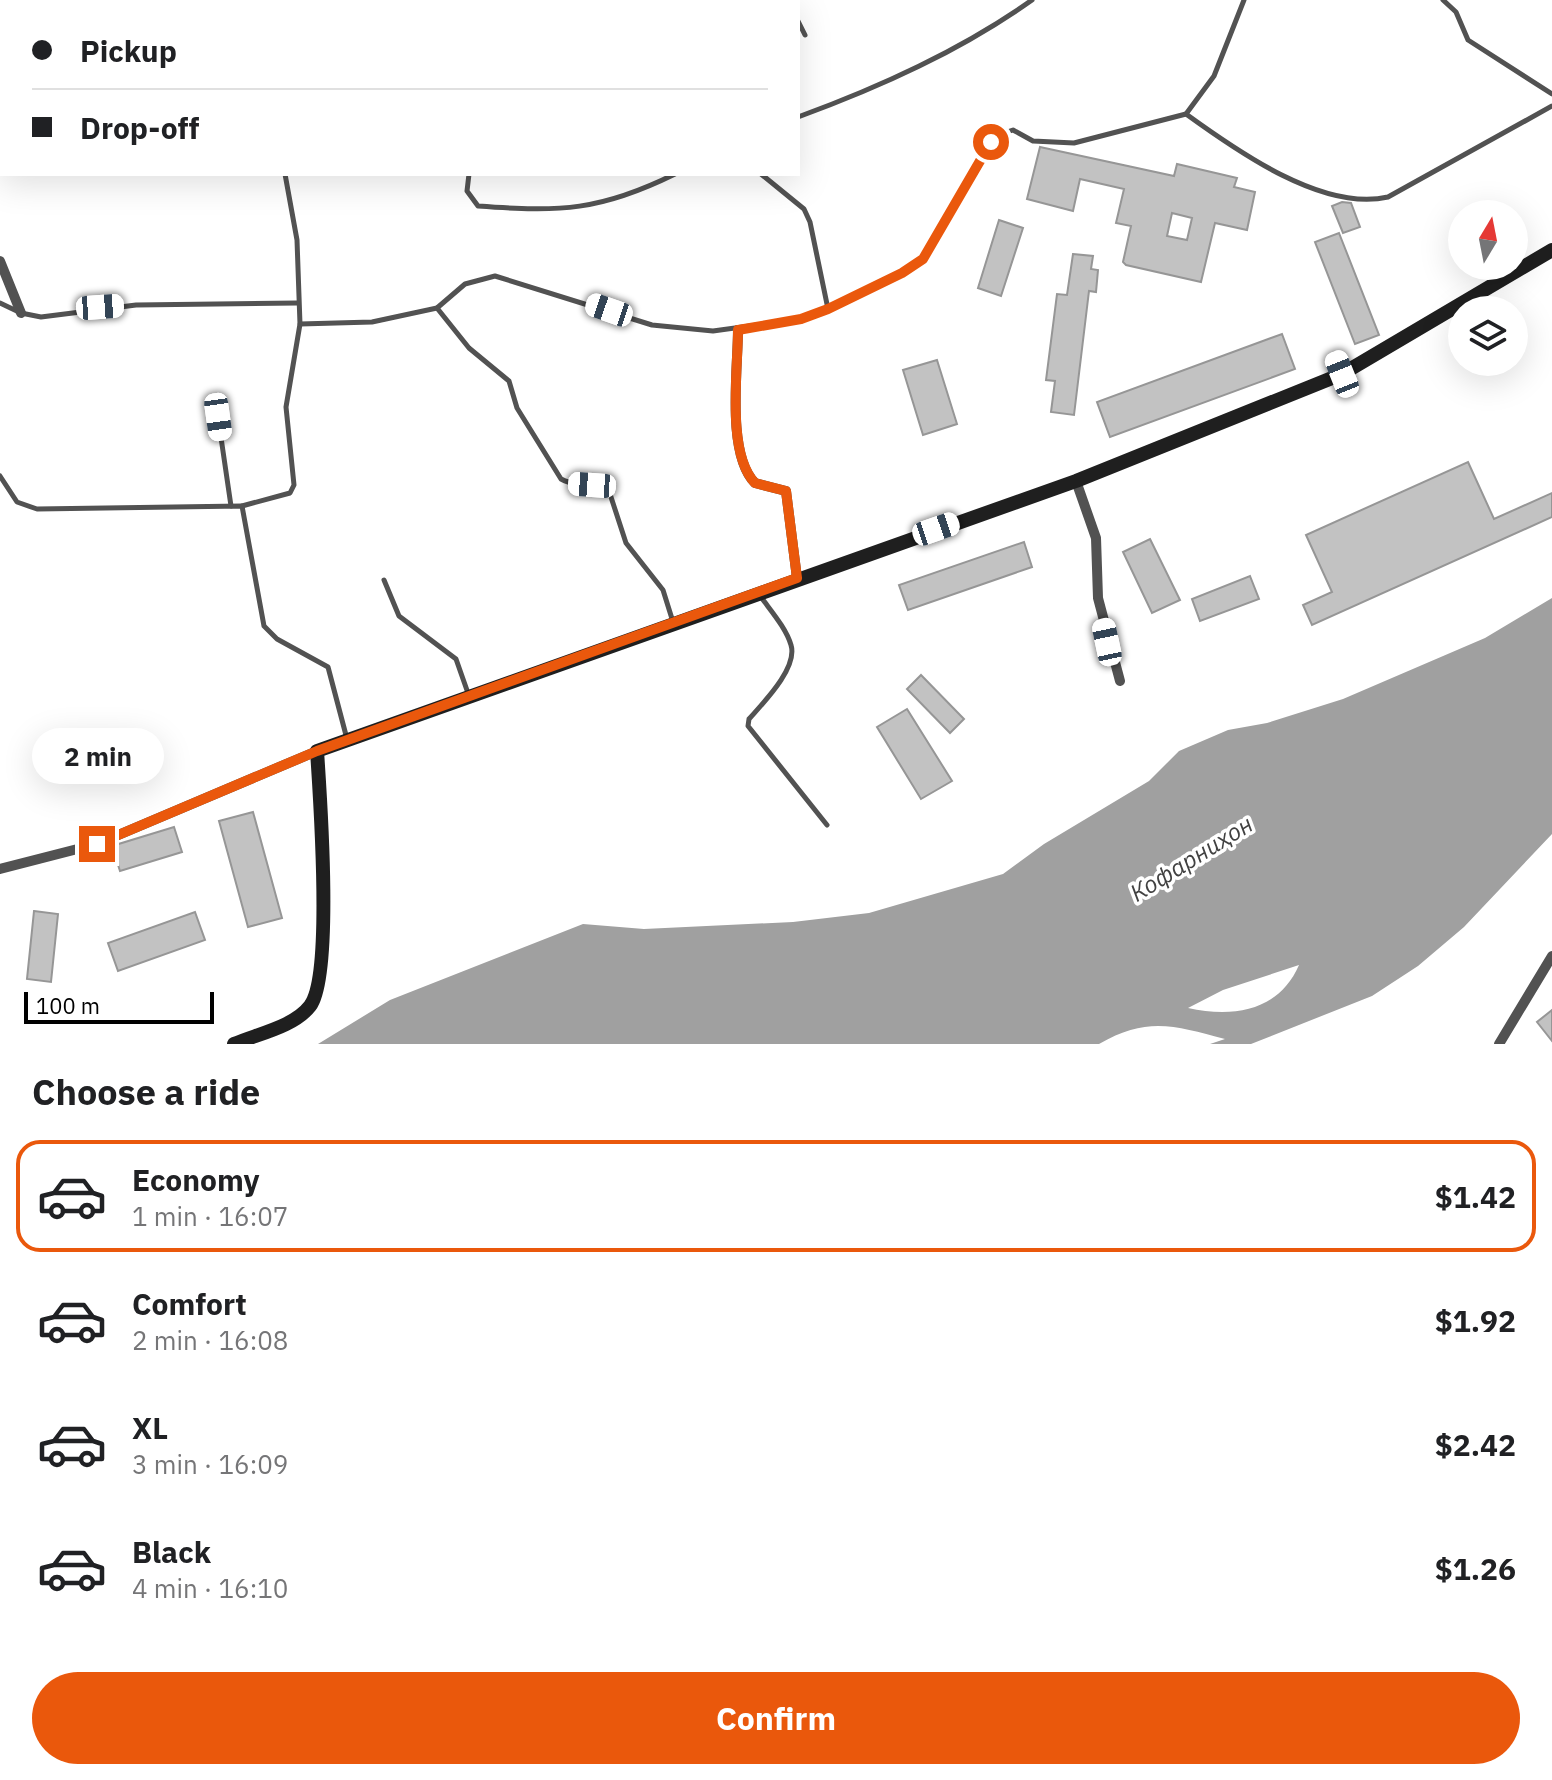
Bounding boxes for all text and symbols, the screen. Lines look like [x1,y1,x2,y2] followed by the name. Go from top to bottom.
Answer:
[80,31,177,70] text: Pickup
[80,108,199,147] text: Drop-off
[973,124,1009,160] route start
[1448,200,1528,280] north arrow
[1448,200,1528,376] map controls
[582,291,636,329] car
[75,293,125,321] car
[1448,296,1528,376] button: layers
[1322,347,1362,401] car
[203,392,233,442] car
[567,471,617,499] car
[909,510,963,548] car
[1090,616,1124,668] car
[31,728,163,784] callout: 2 min
[64,739,132,773] text: 2 min
[1123,808,1259,908] water label: Кофарниҳон
[79,826,115,862] route end
[24,988,214,1024] scale bar
[36,991,100,1020] text: 100 m
[32,1068,260,1115] text: Choose a ride
[36,1160,108,1232] icon: car
[132,1160,260,1199] text: Economy
[1435,1177,1516,1216] text: $1.42
[132,1199,288,1233] text: 1 min · 16:07
[36,1284,108,1356] icon: car
[132,1284,247,1323] text: Comfort
[1435,1301,1516,1340] text: $1.92
[132,1323,288,1357] text: 2 min · 16:08
[36,1408,108,1480] icon: car
[132,1408,168,1447] text: XL
[1435,1425,1516,1464] text: $2.42
[132,1447,288,1481] text: 3 min · 16:09
[36,1532,108,1604] icon: car
[132,1532,211,1571] text: Black
[1435,1549,1516,1588] text: $1.26
[132,1571,288,1605] text: 4 min · 16:10
[32,1672,1520,1764] button: Confirm

